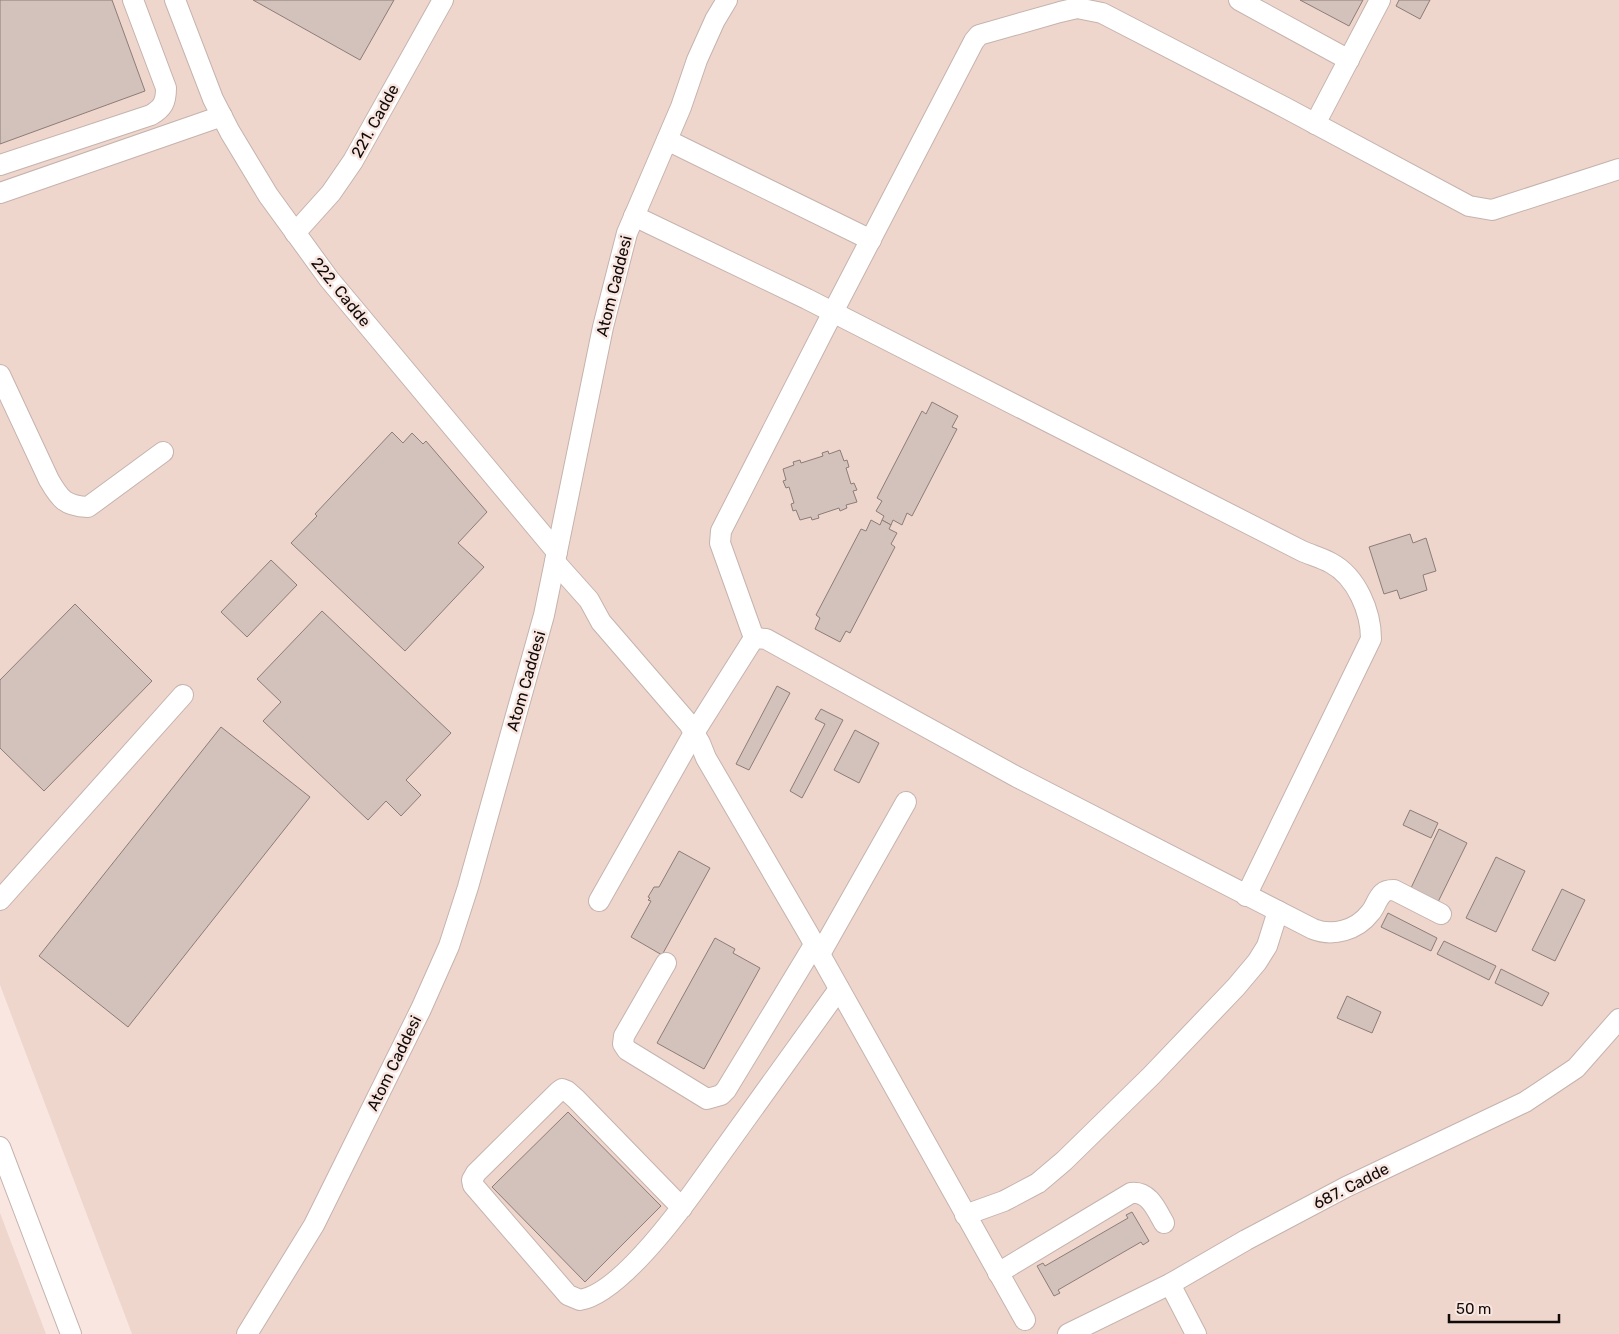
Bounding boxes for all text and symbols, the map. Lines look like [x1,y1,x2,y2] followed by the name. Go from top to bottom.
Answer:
[347,81,403,161] street label: 221. Cadde
[592,234,636,338] street label: Atom Caddesi
[307,254,375,330] street label: 222. Cadde
[503,629,549,733] street label: Atom Caddesi
[363,1012,425,1114] street label: Atom Caddesi
[1310,1159,1392,1213] street label: 687. Cadde
[1449,1292,1559,1324] scale bar
[1456,1300,1491,1318] text: 50 m

